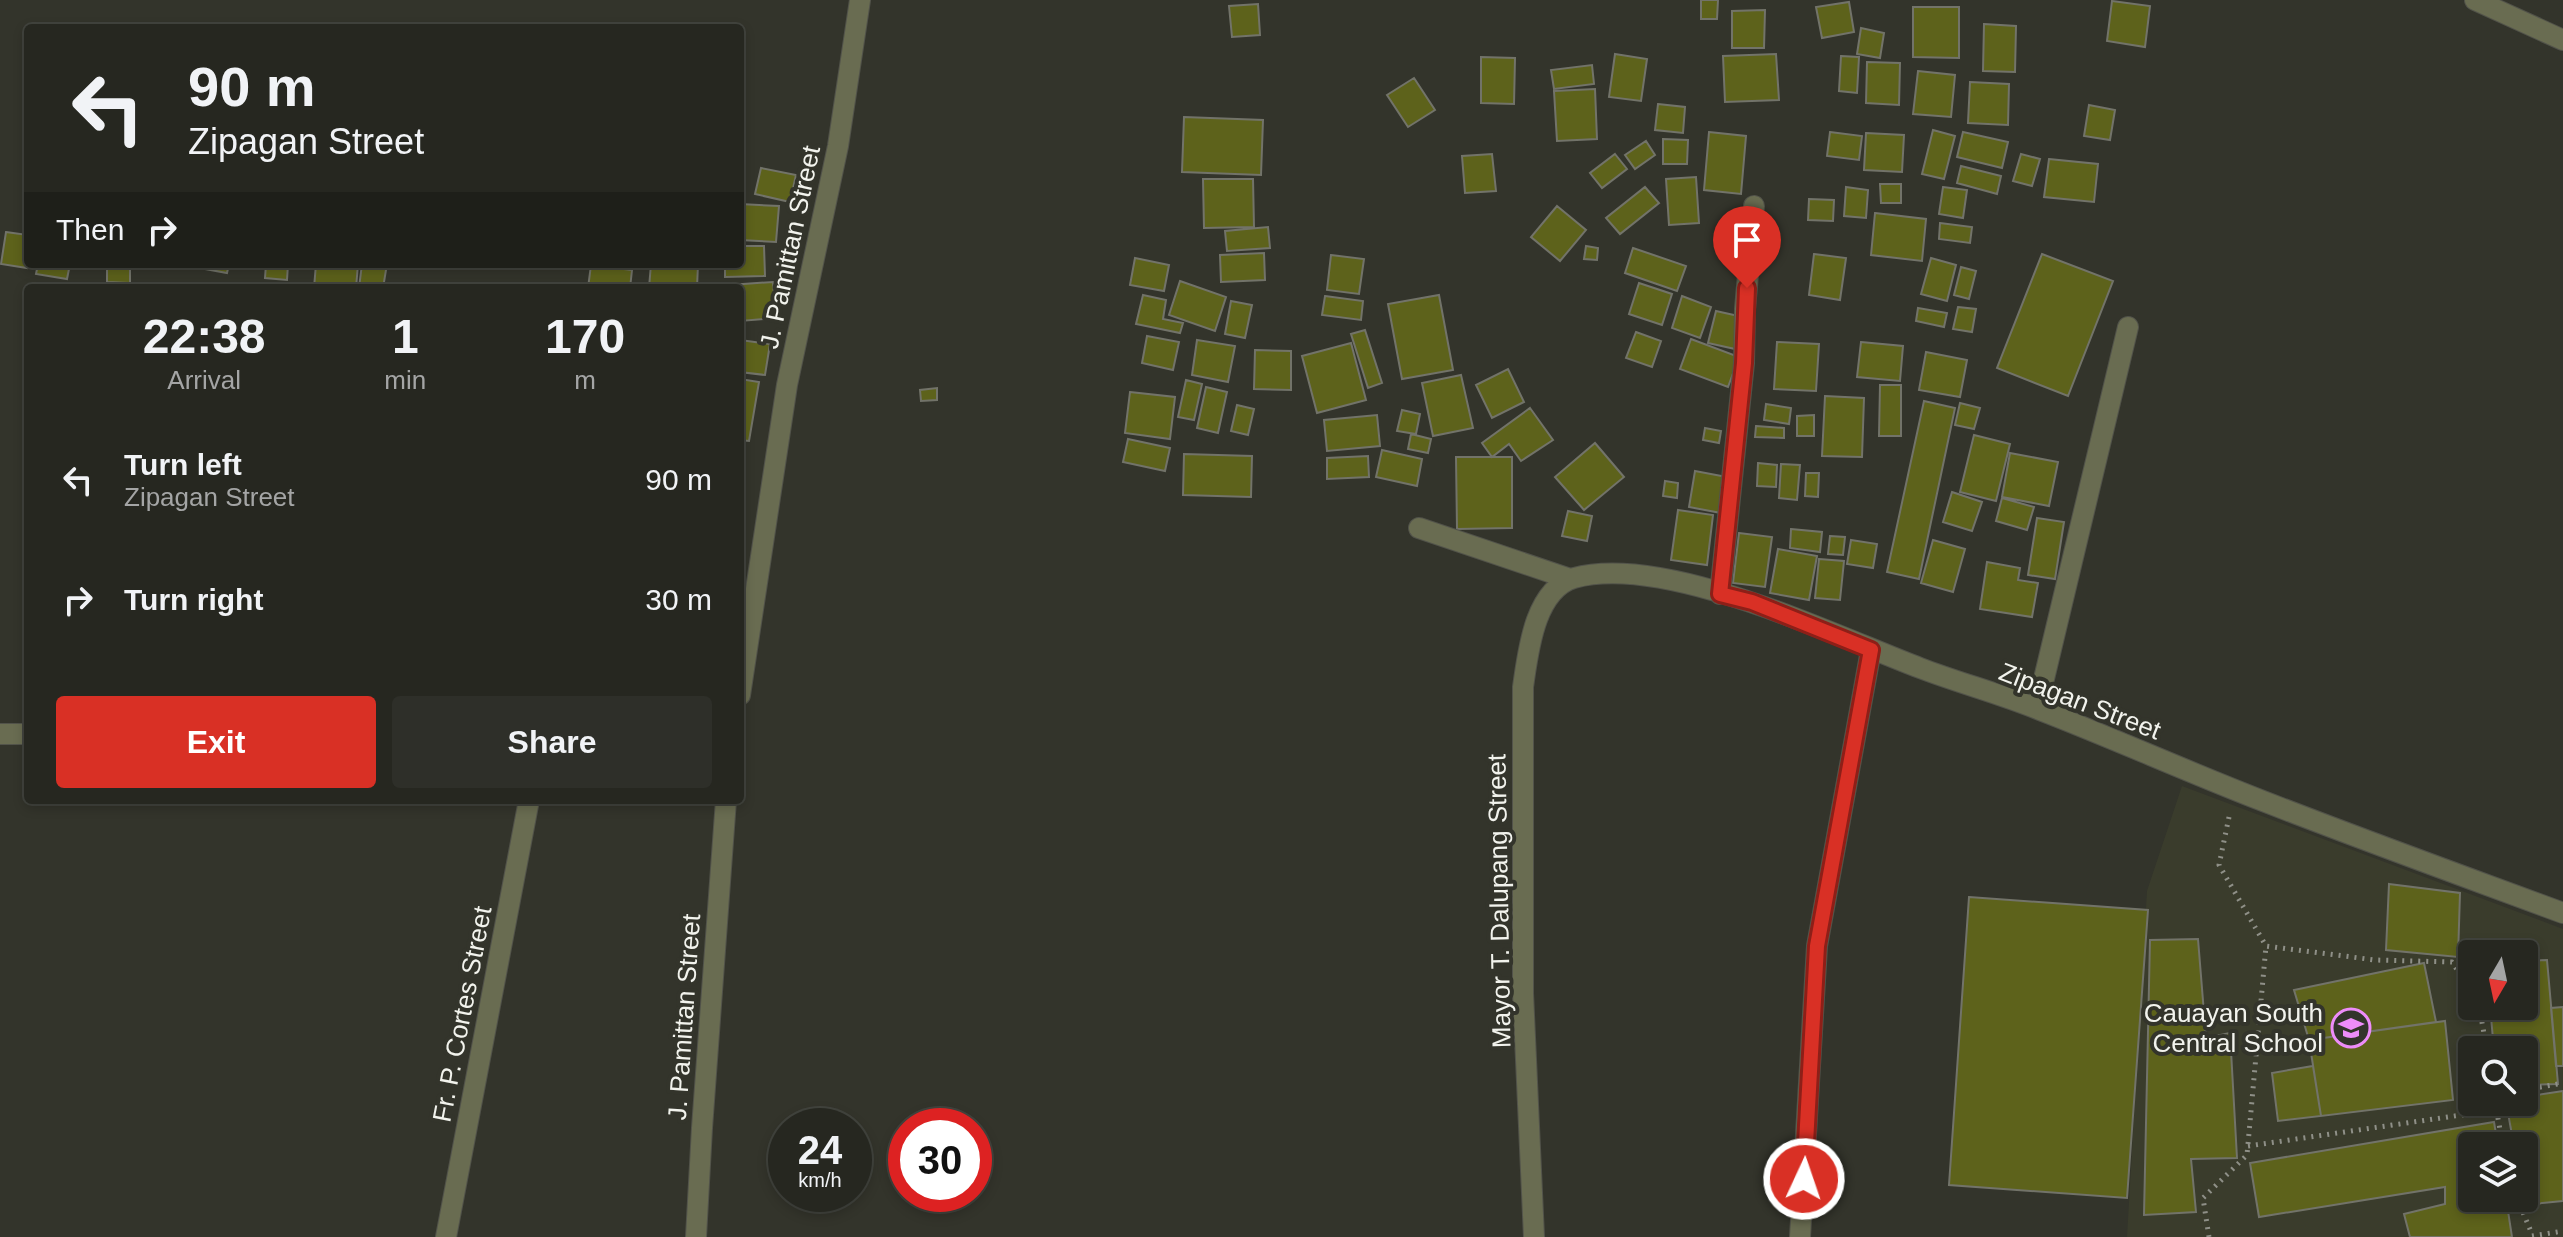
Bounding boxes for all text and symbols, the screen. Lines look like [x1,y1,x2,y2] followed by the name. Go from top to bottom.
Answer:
[188,55,316,118] text: 90 m
[56,56,160,160] icon: left
[188,121,424,162] text: Zipagan Street
[754,142,826,351] street label: J. Pamittan Street
[1713,206,1781,288] pin
[140,208,184,252] icon: right
[56,213,124,246] text: Then
[1725,218,1769,262] icon: arrive
[143,310,266,363] text: 22:38
[392,310,419,363] text: 1
[545,310,625,363] text: 170
[167,365,241,395] text: Arrival
[384,365,426,395] text: min
[574,365,596,395] text: m
[124,448,242,481] text: Turn left
[56,458,100,502] icon: left
[645,463,712,496] text: 90 m
[124,482,295,512] text: Zipagan Street
[56,578,100,622] icon: right
[124,583,263,616] text: Turn right
[645,583,712,616] text: 30 m
[1995,656,2166,746] street label: Zipagan Street
[56,696,376,788] button: Exit
[392,696,712,788] button: Share
[1481,753,1517,1048] street label: Mayor T. Dalupang Street
[426,903,498,1124] street label: Fr. P. Cortes Street
[662,912,706,1121] street label: J. Pamittan Street
[2458,940,2538,1020] north arrow
[2458,940,2538,1212] map controls
[2144,998,2323,1058] place label: Cauayan South Central School
[2330,1007,2372,1049] school or university icon: Cauayan South Central School
[2458,1036,2538,1116] button: search
[888,1108,992,1212] speed limit sign: 30
[798,1128,842,1172] text: 24
[2458,1132,2538,1212] button: layers
[1762,1137,1846,1221] position arrow
[798,1169,842,1191] text: km/h

